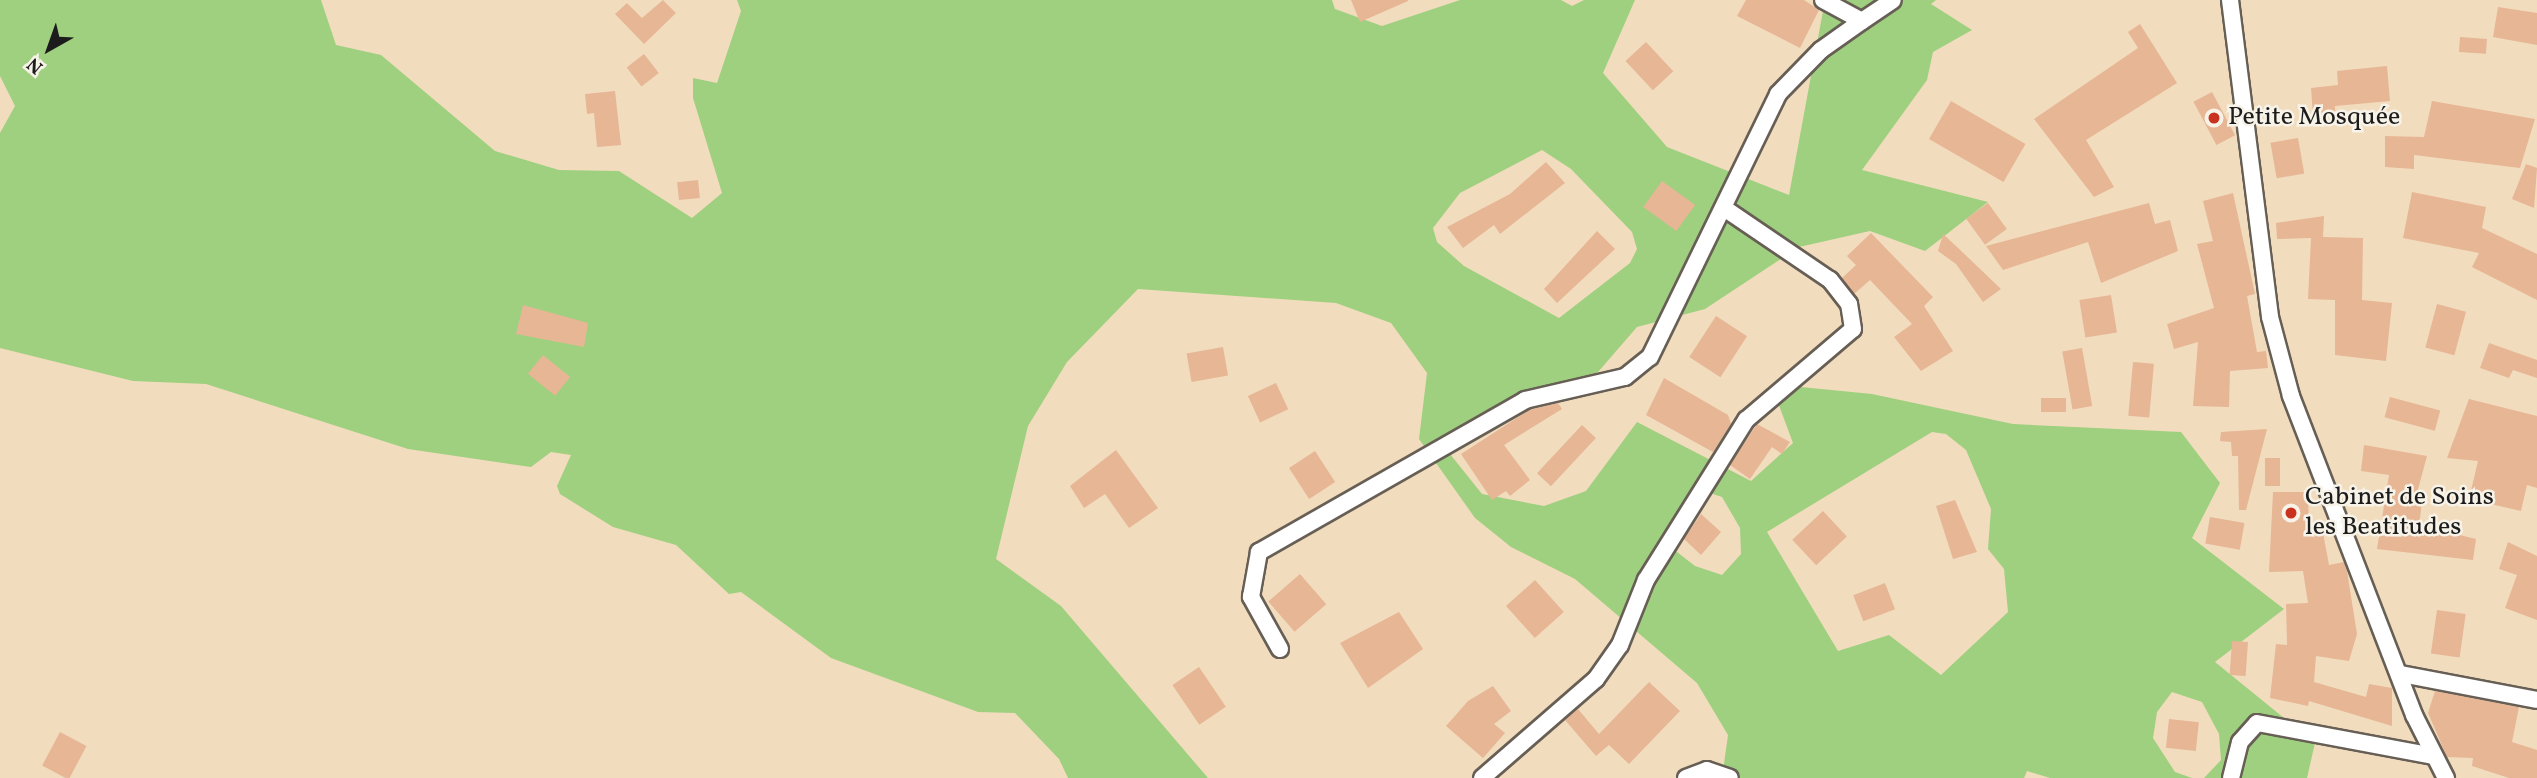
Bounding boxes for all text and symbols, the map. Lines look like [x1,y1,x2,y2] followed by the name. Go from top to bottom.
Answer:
[14,14,84,84] north arrow
[22,51,49,79] text: N
[2228,102,2400,134] place label: Petite Mosquée
[2206,110,2222,126] marker: Petite Mosquée
[2305,482,2494,544] place label: Cabinet de Soins les Beatitudes
[2283,505,2299,521] marker: Cabinet de Soins les Beatitudes

